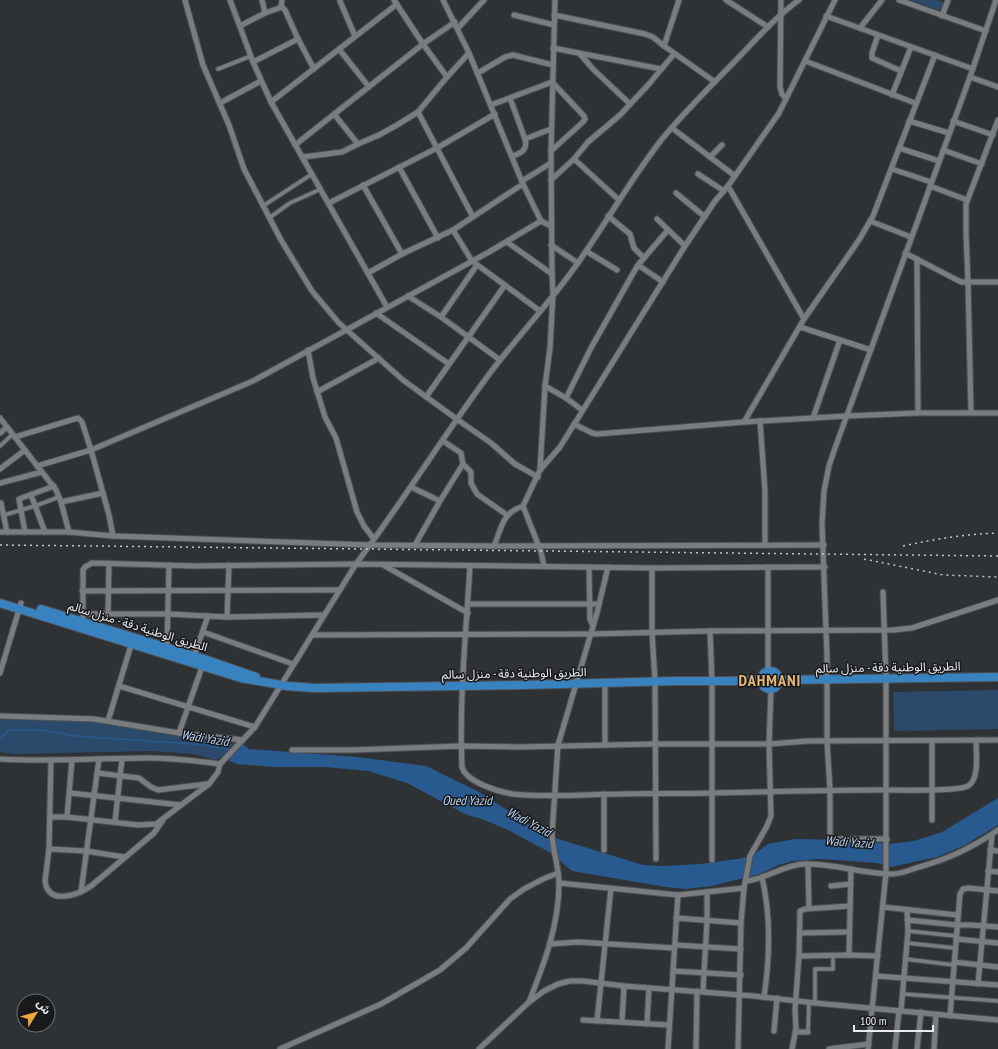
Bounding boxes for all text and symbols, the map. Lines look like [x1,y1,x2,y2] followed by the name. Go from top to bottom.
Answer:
[66,598,210,656] street label: الطريق الوطنية دقة - منزل سالم
[815,658,961,678] street label: الطريق الوطنية دقة - منزل سالم
[441,664,587,684] street label: الطريق الوطنية دقة - منزل سالم
[739,670,801,690] district label: DAHMANI
[180,726,232,751] water label: Wadi Yazid
[442,792,494,809] water label: Oued Yazid
[504,803,556,842] water label: Wadi Yazid
[825,832,876,852] water label: Wadi Yazid
[16,993,56,1033] north arrow
[34,997,54,1017] text: ش
[854,1007,933,1033] scale bar
[860,1013,887,1028] text: 100 m

